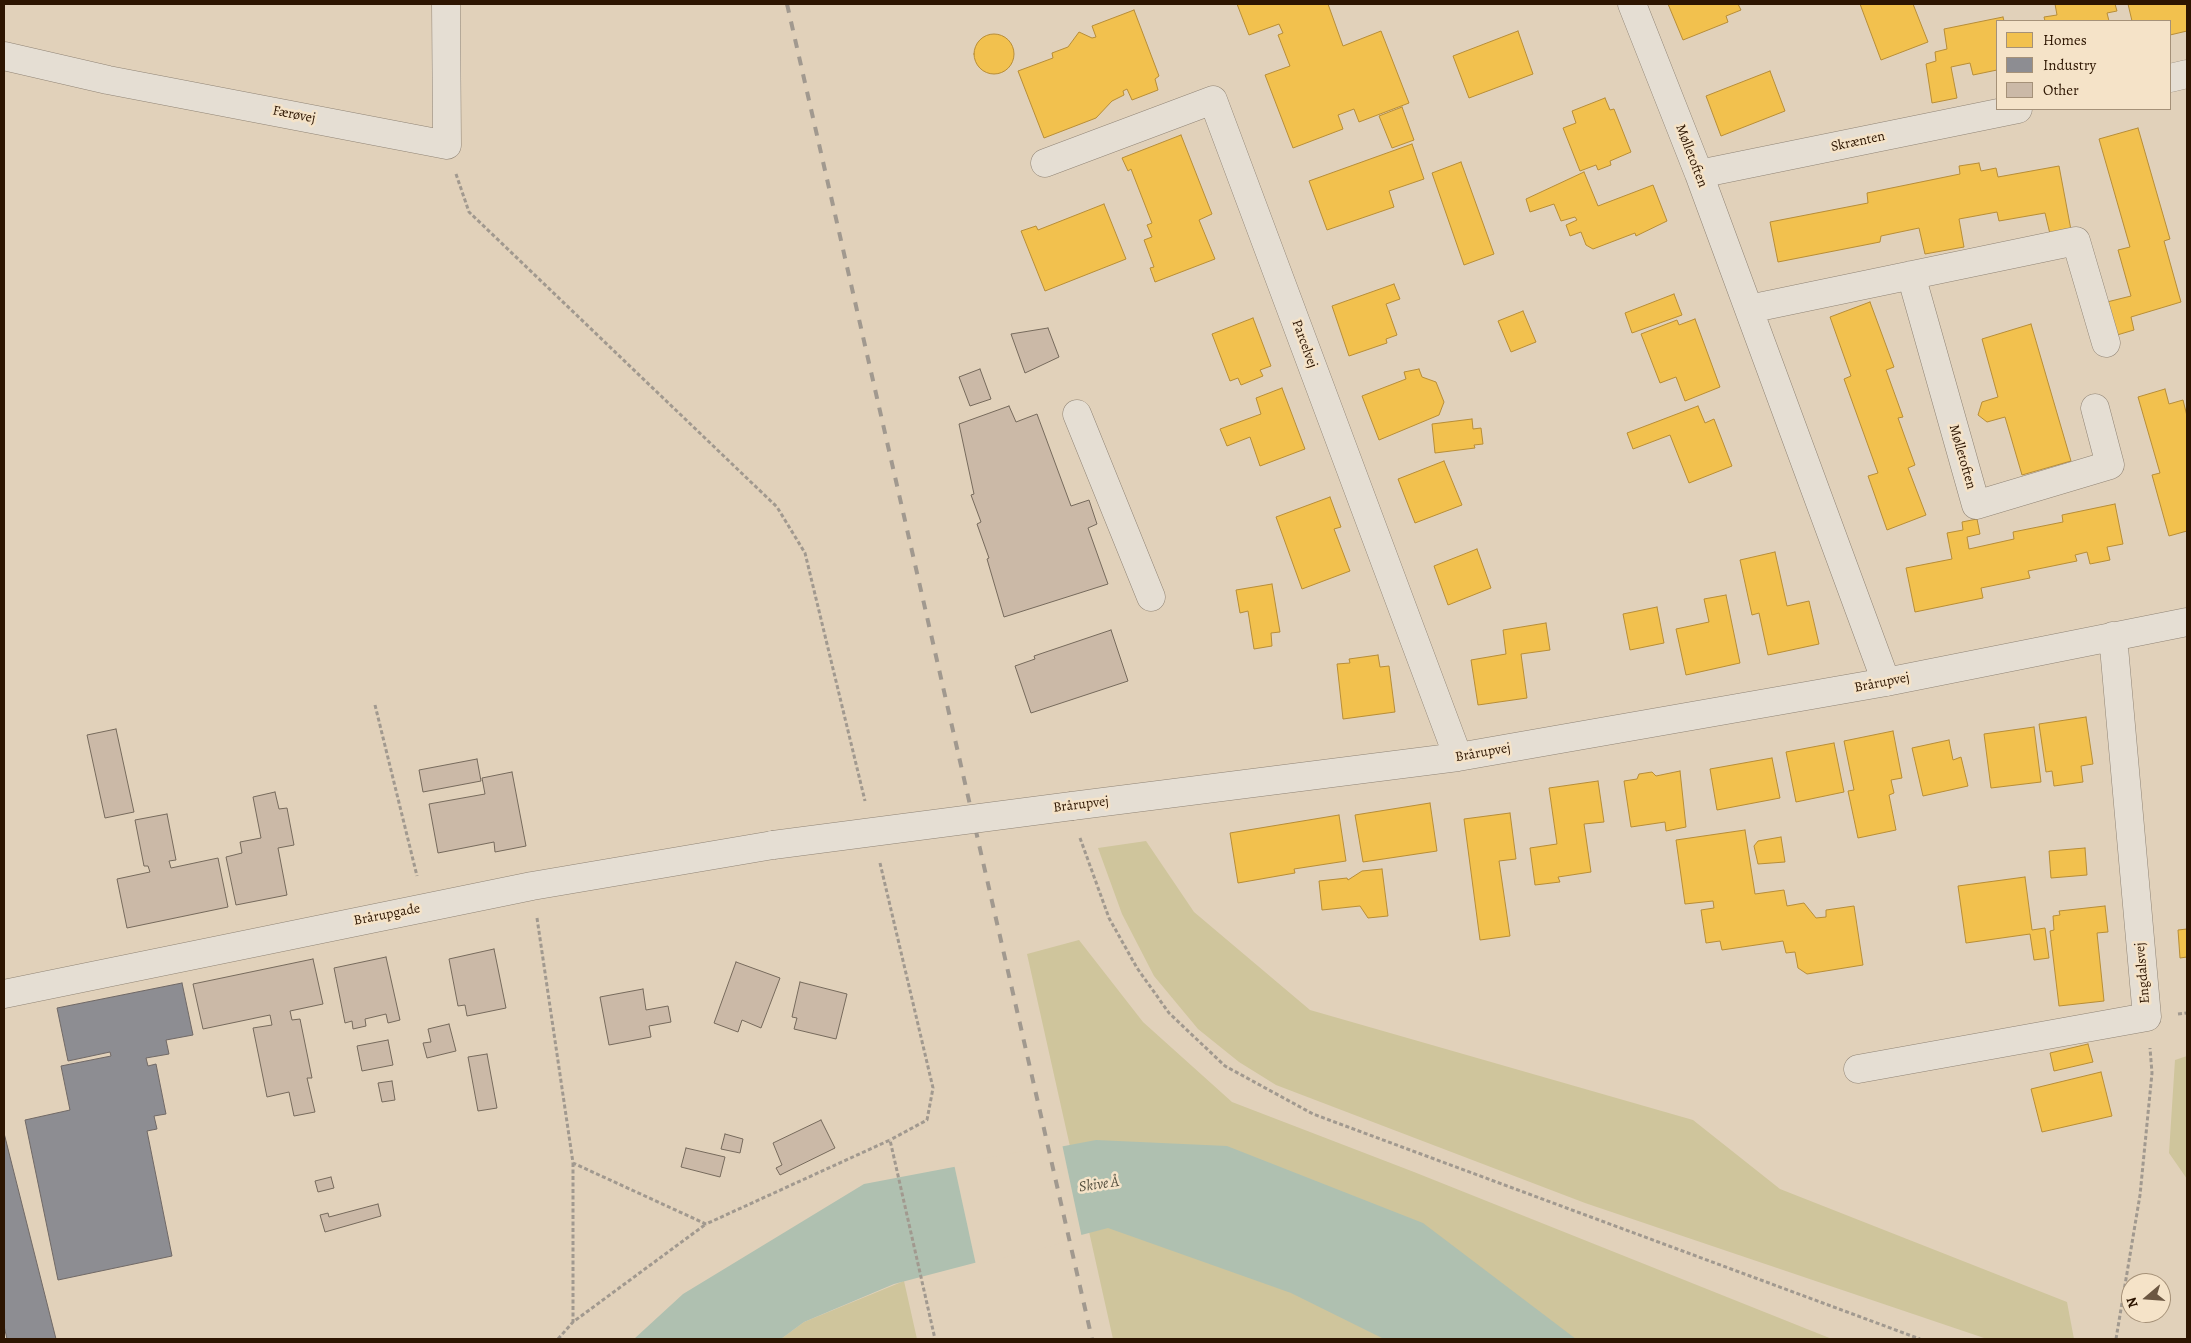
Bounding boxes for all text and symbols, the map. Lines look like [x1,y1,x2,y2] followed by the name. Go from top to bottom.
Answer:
[1996,20,2171,110] legend
[2043,30,2087,50] text: Homes
[2043,55,2096,75] text: Industry
[2043,80,2079,100] text: Other
[271,103,317,127] street label: Færøvej
[1671,122,1711,190] street label: Mølletoften
[1829,128,1887,156] street label: Skrænten
[1287,317,1321,371] street label: Parcelvej
[1945,423,1979,491] street label: Mølletoften
[1853,669,1911,697] street label: Brårupvej
[1454,740,1512,766] street label: Brårupvej
[1052,793,1110,817] street label: Brårupvej
[352,900,422,930] street label: Brårupgade
[2132,942,2154,1004] street label: Engdalsvej
[1078,1173,1120,1197] water label: Skive Å
[2121,1273,2171,1323] north arrow
[2122,1295,2143,1310] text: N

